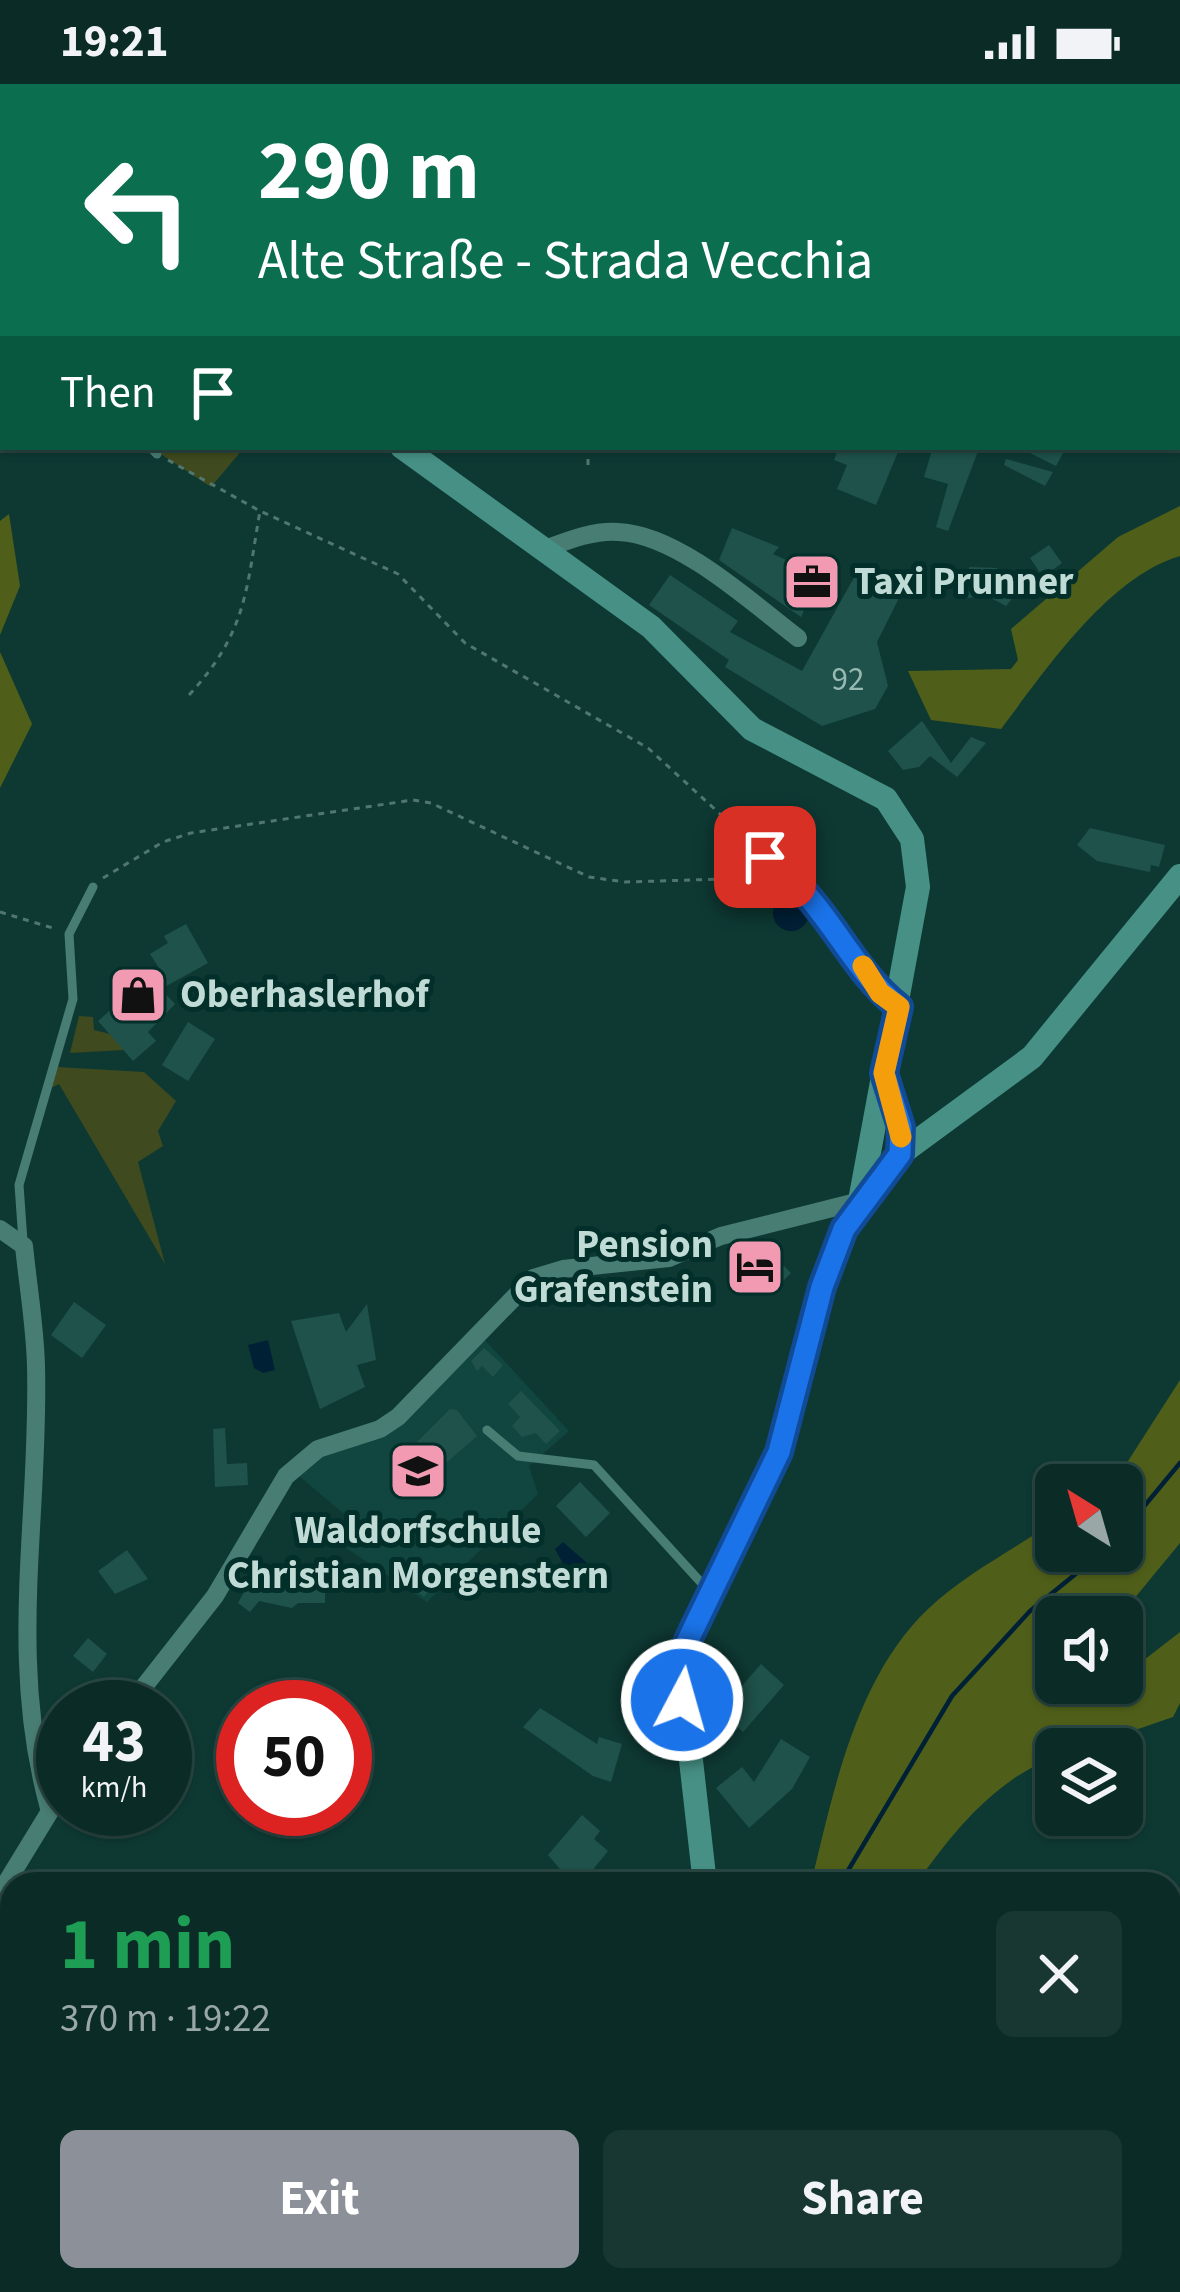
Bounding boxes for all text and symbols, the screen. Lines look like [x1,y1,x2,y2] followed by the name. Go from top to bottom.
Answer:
[60,10,169,74] text: 19:21
[258,112,480,232] text: 290 m
[60,132,216,288] icon: left
[258,223,873,300] text: Alte Straße - Strada Vecchia
[180,360,246,426] icon: arrive
[60,361,156,425] text: Then
[781,551,843,613] office icon: Taxi Prunner
[854,554,1074,610] place label: Taxi Prunner
[832,656,864,703] house number: 92
[714,806,816,908] pin
[732,824,798,890] icon: arrive
[107,964,169,1026] shop icon: Oberhaslerhof
[180,967,430,1023] place label: Oberhaslerhof
[514,1217,713,1318] place label: Pension Grafenstein
[724,1236,786,1298] hotel icon: Pension Grafenstein
[387,1440,449,1502] school or university icon: Waldorfschule Christian Morgenstern
[1035,1464,1143,1572] north arrow
[1035,1464,1143,1836] map controls
[227,1503,609,1604] place label: Waldorfschule Christian Morgenstern
[1035,1596,1143,1704] button: sound
[619,1637,745,1763] position arrow
[216,1680,372,1836] speed limit sign: 50
[82,1700,146,1785] text: 43
[1035,1728,1143,1836] button: layers
[81,1766,147,1809] text: km/h
[60,1894,235,1997] text: 1 min
[996,1911,1122,2037] button: close
[60,1991,271,2047] text: 370 m · 19:22
[60,2130,579,2268] button: Exit
[603,2130,1122,2268] button: Share

